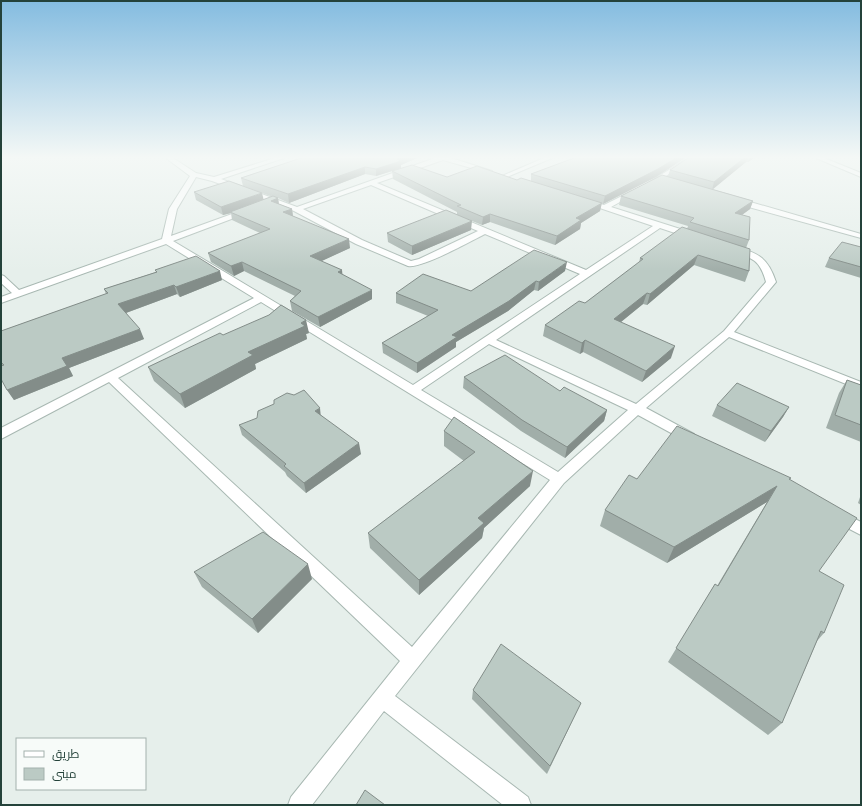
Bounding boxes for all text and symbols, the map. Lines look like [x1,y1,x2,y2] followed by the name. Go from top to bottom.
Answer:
[16,738,146,790] legend
[52,746,80,761] text: طريق
[52,766,77,781] text: مبنى

